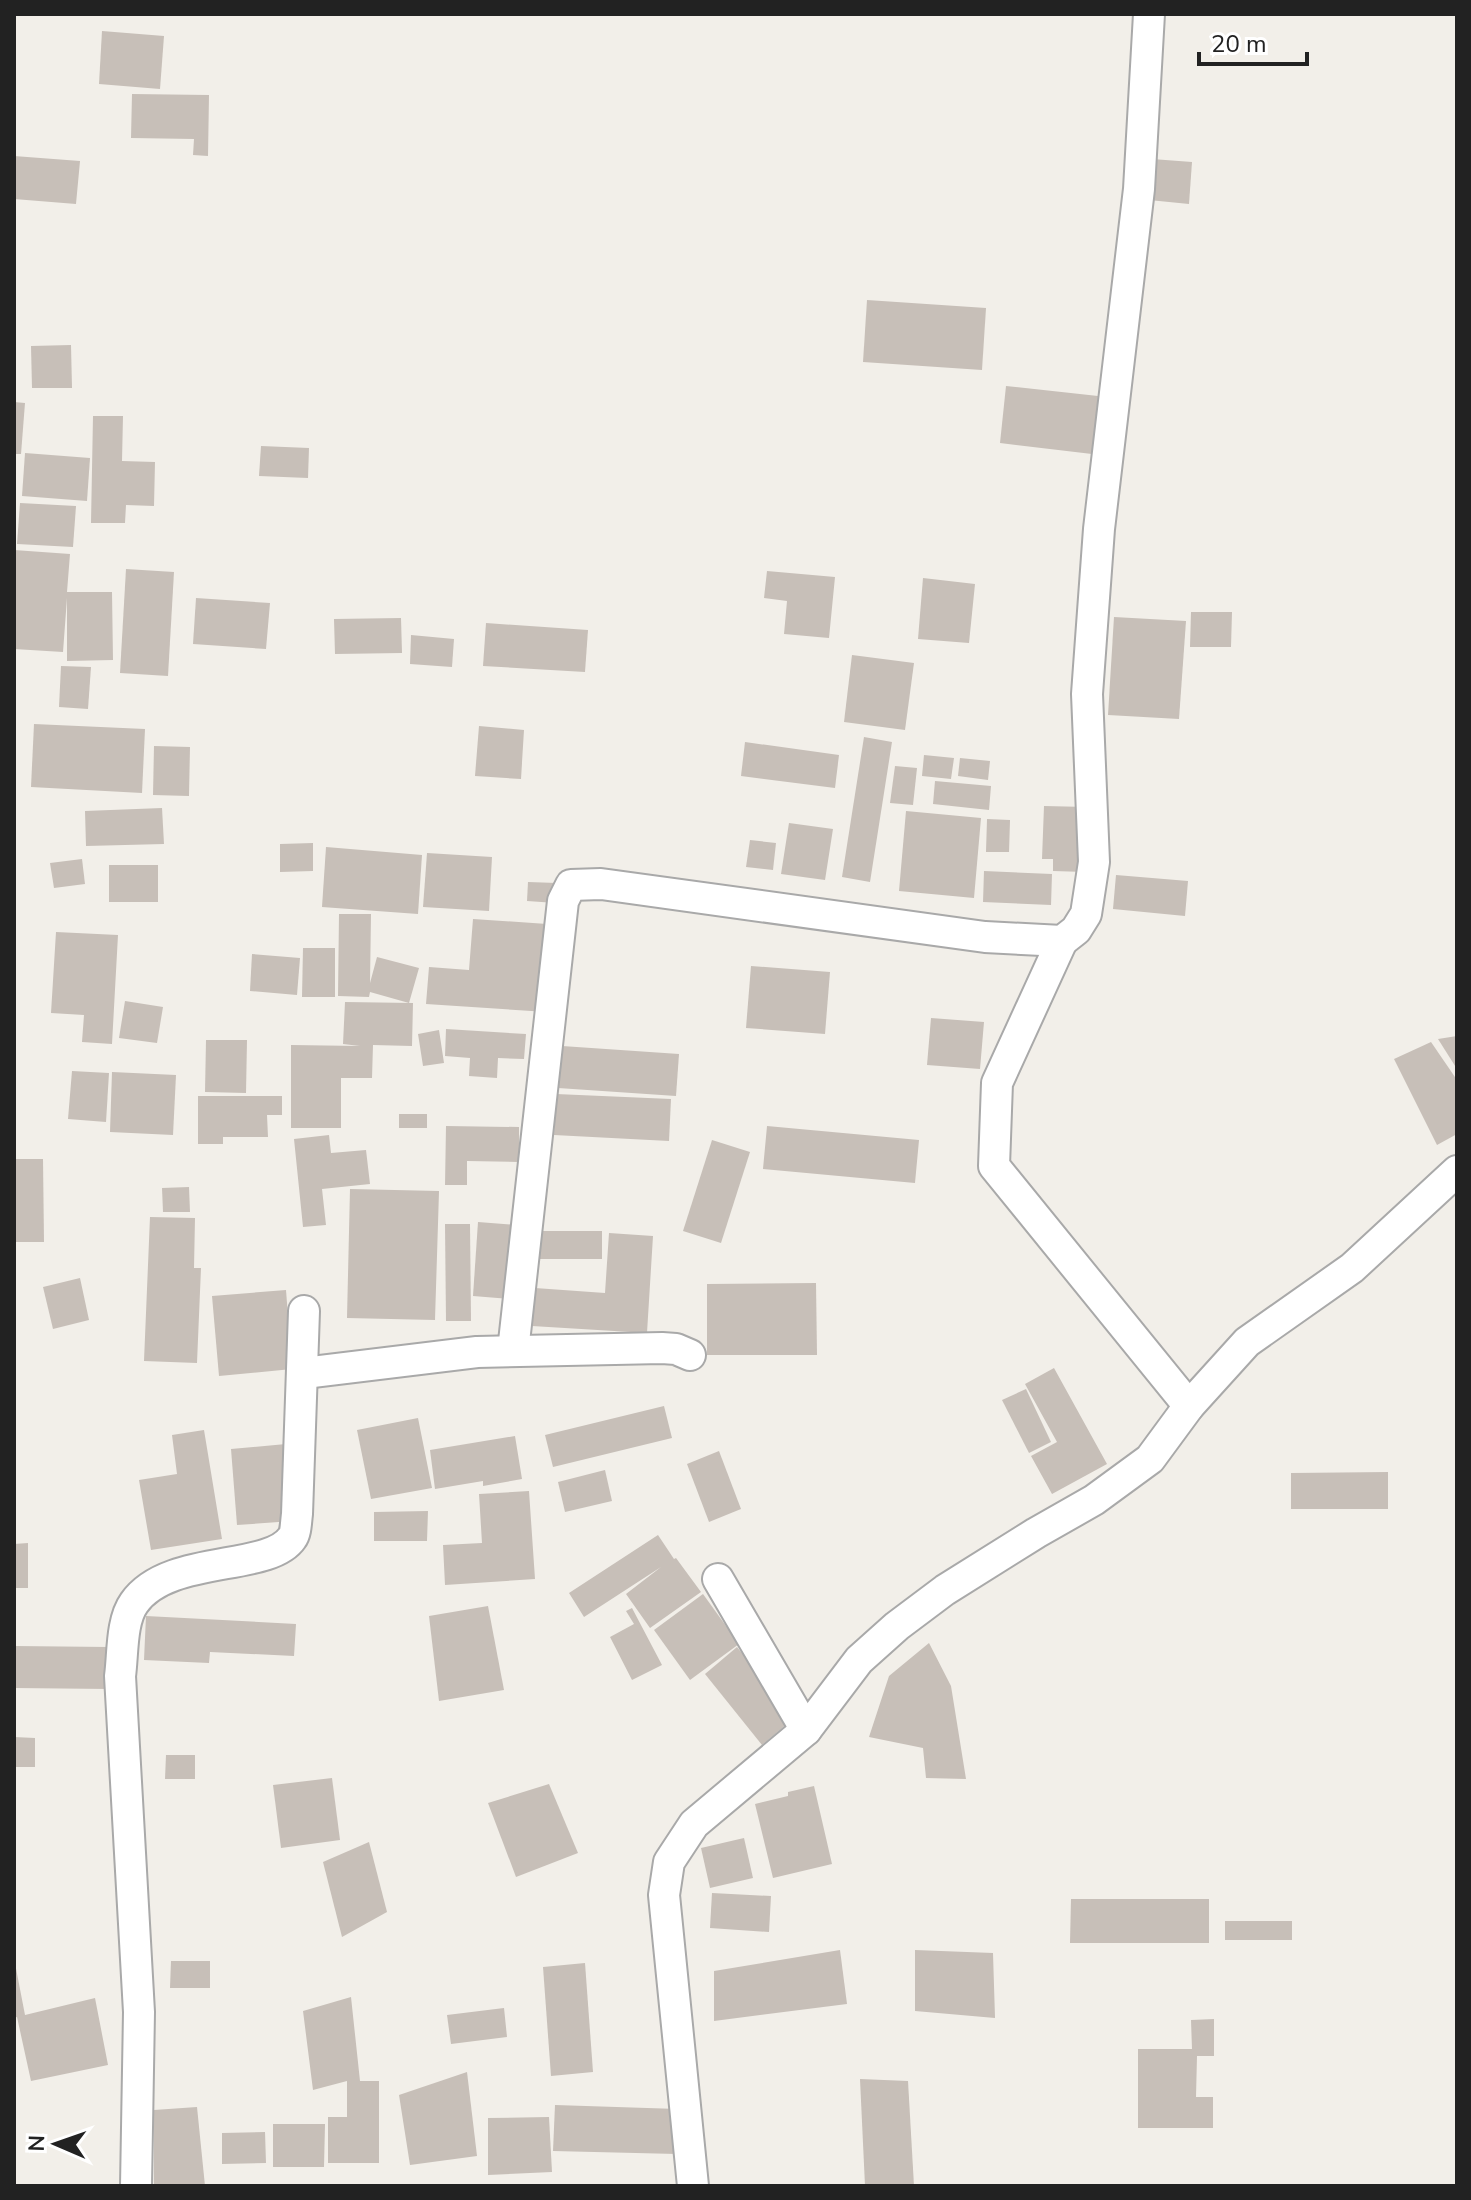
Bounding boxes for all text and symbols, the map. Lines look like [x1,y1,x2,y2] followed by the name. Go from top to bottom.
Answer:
[1199,16,1307,66] scale bar
[1211,28,1267,60] text: 20 m
[16,2104,96,2184] north arrow
[22,2135,52,2152] text: N

